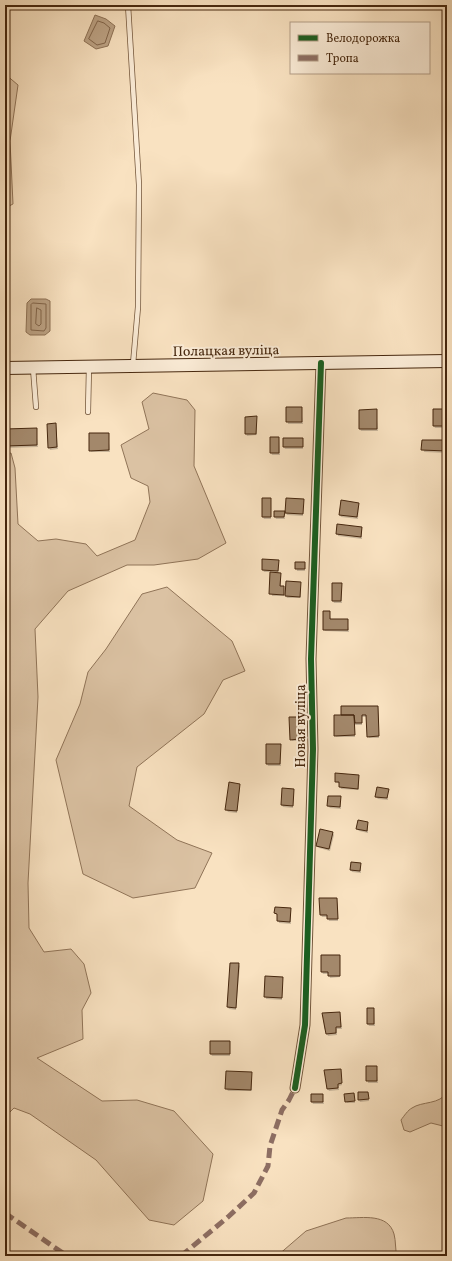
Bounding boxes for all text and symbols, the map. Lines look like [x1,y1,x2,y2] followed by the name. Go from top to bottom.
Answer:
[290,22,430,74] legend
[326,31,400,47] text: Велодорожка
[326,51,359,67] text: Тропа
[172,341,280,362] street label: Полацкая вуліца
[292,684,311,768] street label: Новая вуліца

